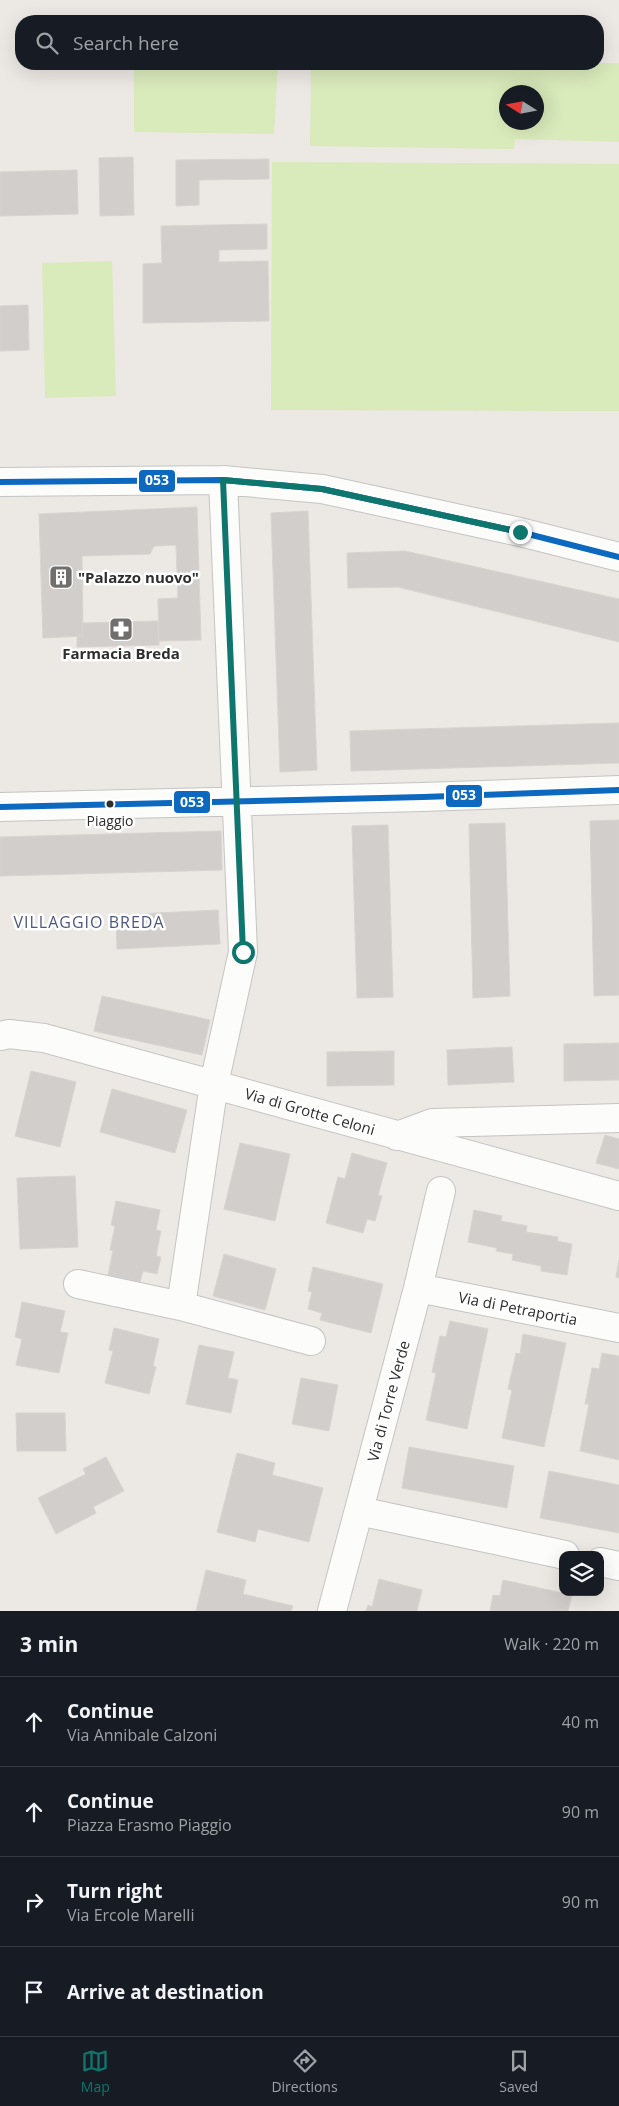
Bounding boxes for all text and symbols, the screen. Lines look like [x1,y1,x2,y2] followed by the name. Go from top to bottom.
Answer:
[15,15,604,70] search box
[33,29,61,57] icon: search
[73,30,179,56] text: Search here
[499,85,544,130] north arrow
[138,469,176,493] line badge: 053
[145,470,169,489] text: 053
[509,521,532,544] route end
[48,564,74,590] building icon: "Palazzo nuovo"
[78,567,199,587] place label: "Palazzo nuovo"
[108,616,134,642] pharmacy icon: Farmacia Breda
[62,643,180,663] place label: Farmacia Breda
[445,784,483,808] line badge: 053
[452,785,476,804] text: 053
[173,790,211,814] line badge: 053
[180,792,204,811] text: 053
[105,799,115,809] marker: Piaggio
[87,811,133,830] place label: Piaggio
[14,911,165,933] district label: VILLAGGIO BREDA
[232,941,255,964] route start
[243,1083,377,1139] street label: Via di Grotte Celoni
[457,1287,579,1329] street label: Via di Petraportia
[362,1338,414,1464] street label: Via di Torre Verde
[559,1551,604,1596] map controls
[559,1551,604,1596] button: layers
[20,1630,78,1658] text: 3 min
[504,1633,599,1655] text: Walk · 220 m
[67,1698,154,1724] text: Continue
[20,1708,48,1736] icon: ahead
[562,1711,599,1733] text: 40 m
[67,1724,217,1746] text: Via Annibale Calzoni
[67,1788,154,1814] text: Continue
[20,1798,48,1826] icon: ahead
[562,1801,599,1823] text: 90 m
[67,1814,232,1836] text: Piazza Erasmo Piaggio
[67,1878,162,1904] text: Turn right
[20,1888,48,1916] icon: right
[562,1891,599,1913] text: 90 m
[67,1904,194,1926] text: Via Ercole Marelli
[20,1978,48,2006] icon: arrive
[67,1979,264,2005] text: Arrive at destination
[81,2047,110,2096] tab: Map
[271,2047,338,2096] tab: Directions
[499,2047,538,2096] tab: Saved

